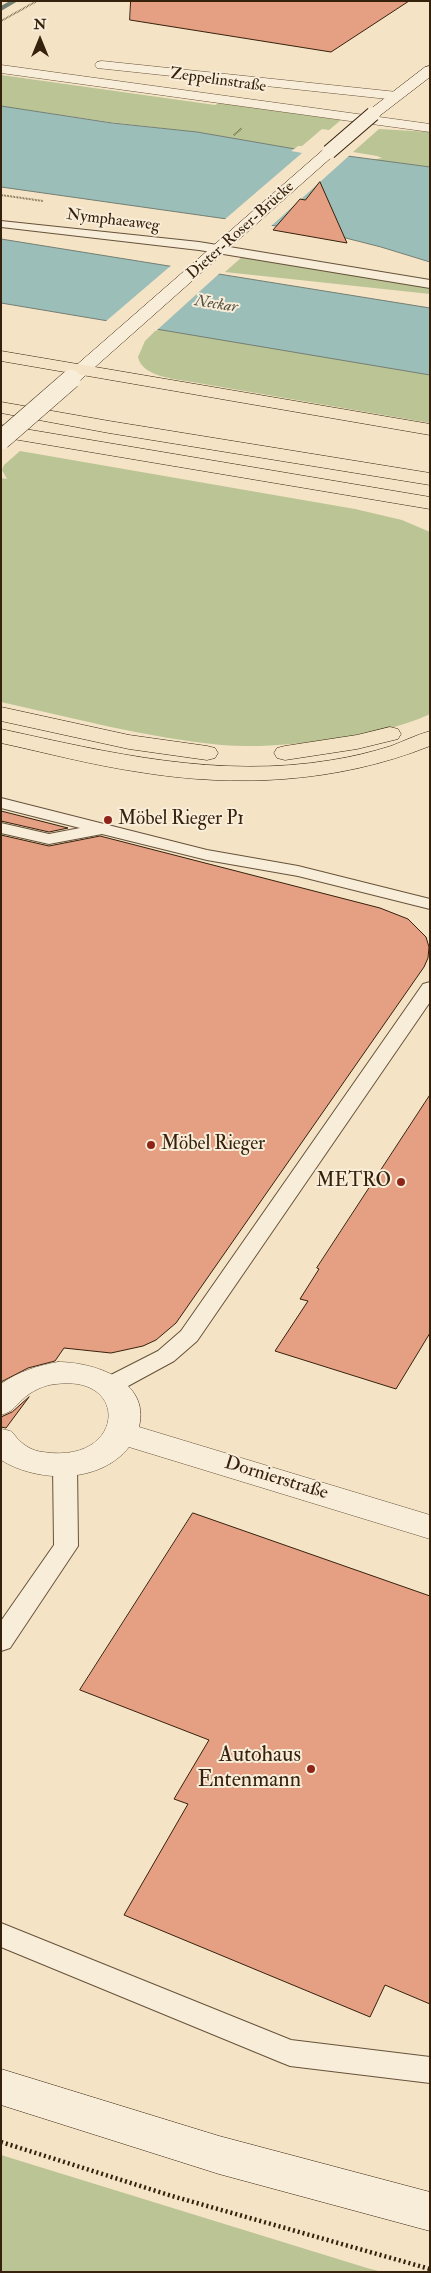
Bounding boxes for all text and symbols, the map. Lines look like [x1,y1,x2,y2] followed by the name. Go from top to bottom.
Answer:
[15,15,65,65] north arrow
[34,16,46,33] text: N
[169,65,267,97] street label: Zeppelinstraße
[183,178,299,284] street label: Dieter-Roser-Brücke
[65,206,161,236] street label: Nymphaeaweg
[193,292,239,318] water label: Neckar
[118,809,244,831] place label: Möbel Rieger P1
[102,814,114,826] marker: Möbel Rieger P1
[161,1134,265,1156] place label: Möbel Rieger
[145,1139,157,1151] marker: Möbel Rieger
[316,1171,391,1193] place label: METRO
[395,1176,407,1188] marker: METRO
[221,1452,331,1506] street label: Dornierstraße
[197,1743,301,1794] place label: Autohaus Entenmann
[305,1763,317,1775] marker: Autohaus Entenmann

